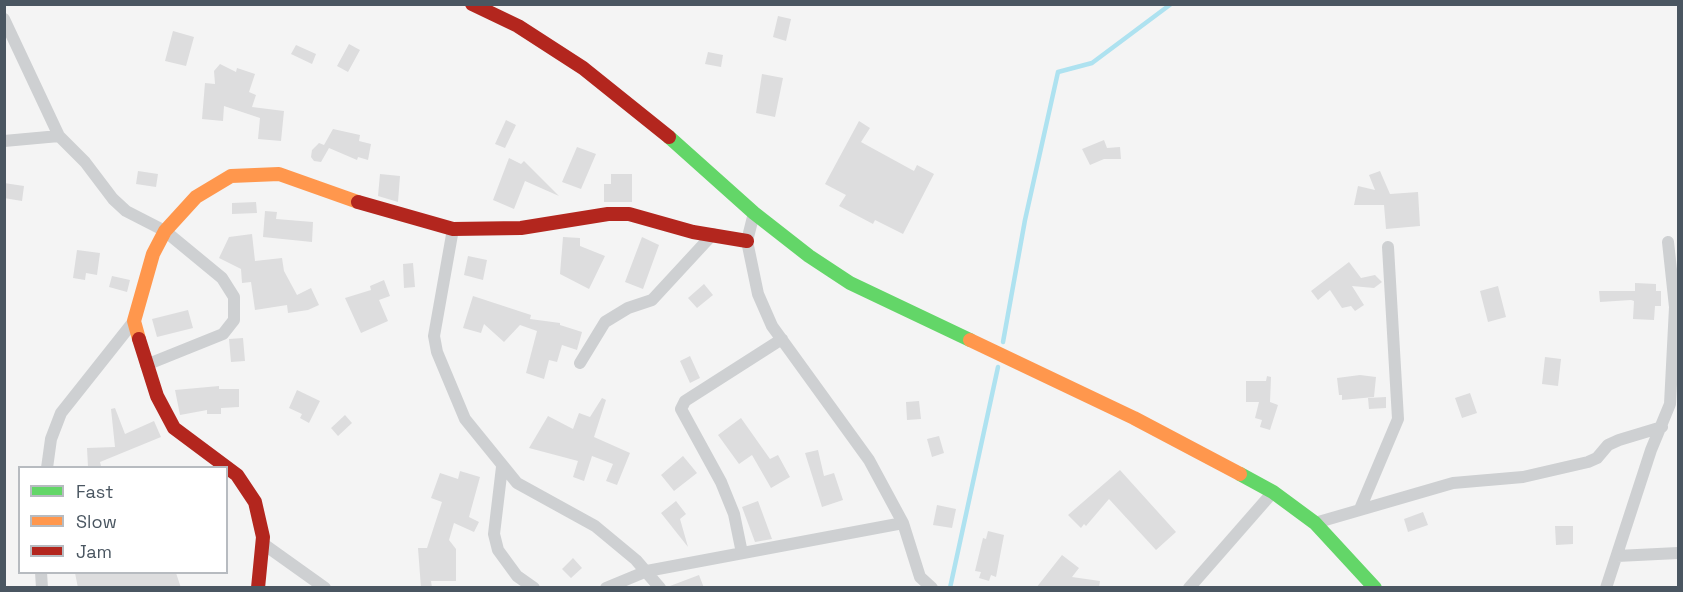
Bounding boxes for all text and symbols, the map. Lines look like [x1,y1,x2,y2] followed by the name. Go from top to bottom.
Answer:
[18,466,228,574] legend
[76,480,113,503] text: Fast
[76,510,117,533] text: Slow
[76,540,112,563] text: Jam

